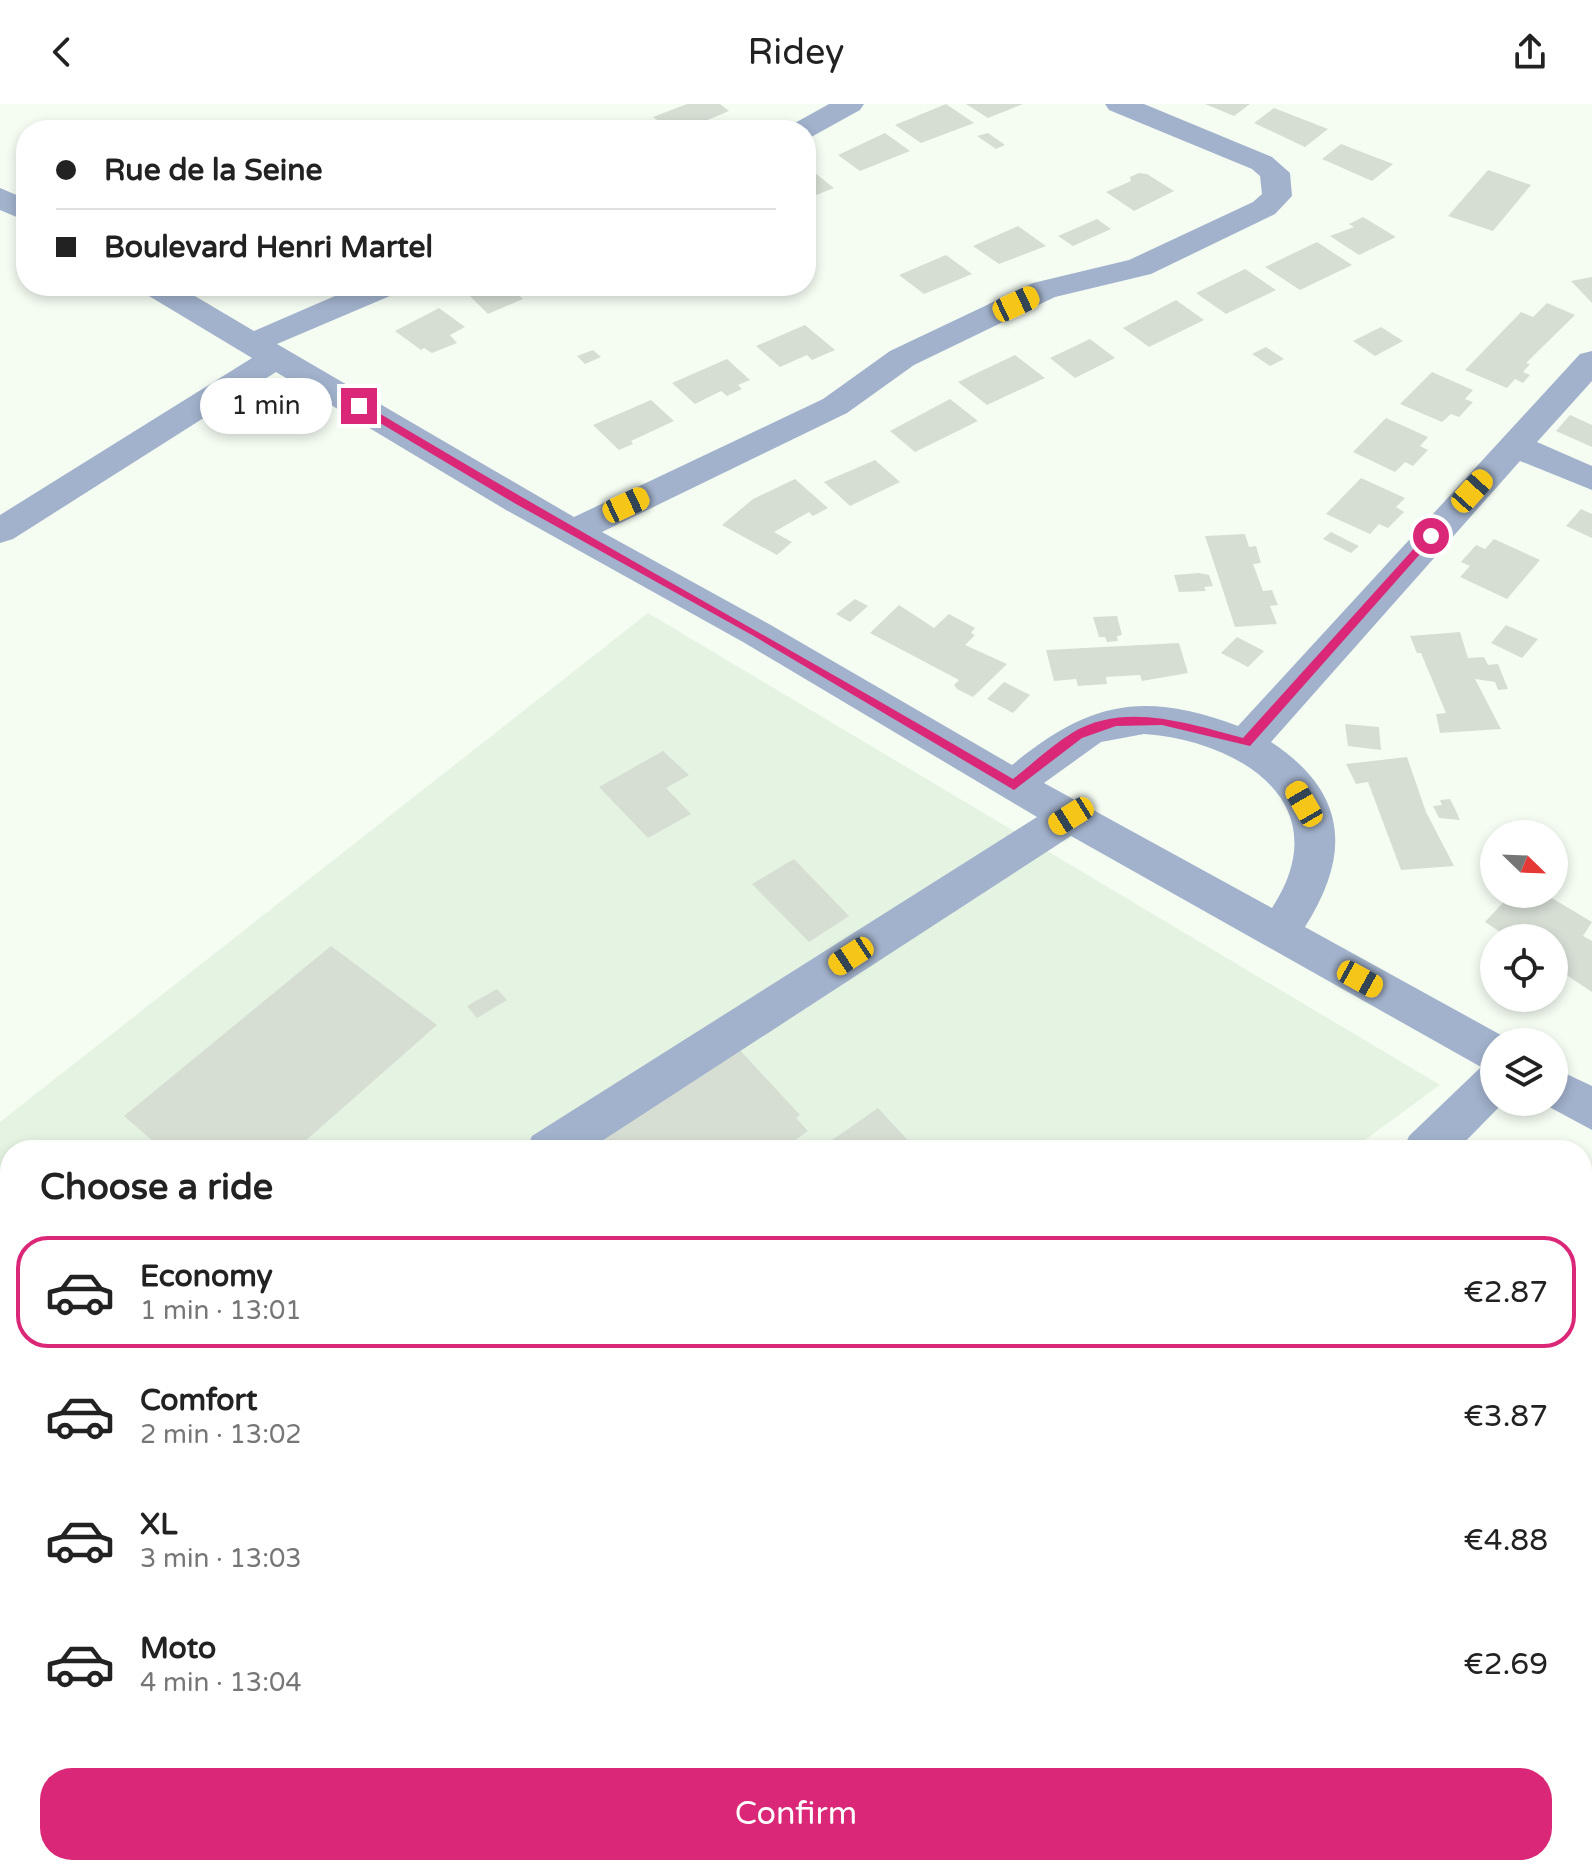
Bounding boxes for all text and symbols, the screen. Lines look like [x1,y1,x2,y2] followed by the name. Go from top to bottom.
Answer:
[40,30,84,74] icon: back
[1508,30,1552,74] icon: share
[748,31,844,74] text: Ridey
[104,152,322,189] text: Rue de la Seine
[104,229,433,266] text: Boulevard Henri Martel
[989,283,1043,325] car
[199,378,331,434] callout: 1 min
[341,388,377,424] route end
[231,390,301,421] text: 1 min
[1447,465,1497,517] car
[599,484,653,526] car
[1413,518,1449,554] route start
[1282,777,1326,831] car
[1044,793,1098,839] car
[1480,820,1568,908] north arrow
[1480,820,1568,1116] map controls
[1480,924,1568,1012] button: locate
[824,933,878,979] car
[1333,957,1387,1001] car
[1480,1028,1568,1116] button: layers
[40,1166,273,1209] text: Choose a ride
[44,1256,116,1328] icon: car
[140,1258,273,1295] text: Economy
[1463,1274,1548,1311] text: €2.87
[140,1295,302,1326] text: 1 min · 13:01
[44,1380,116,1452] icon: car
[140,1382,258,1419] text: Comfort
[1463,1398,1548,1435] text: €3.87
[140,1419,302,1450] text: 2 min · 13:02
[44,1504,116,1576] icon: car
[140,1506,177,1543] text: XL
[1463,1522,1548,1559] text: €4.88
[140,1543,302,1574] text: 3 min · 13:03
[44,1628,116,1700] icon: car
[140,1630,216,1667] text: Moto
[1463,1646,1548,1683] text: €2.69
[140,1667,302,1698] text: 4 min · 13:04
[40,1768,1552,1860] button: Confirm

